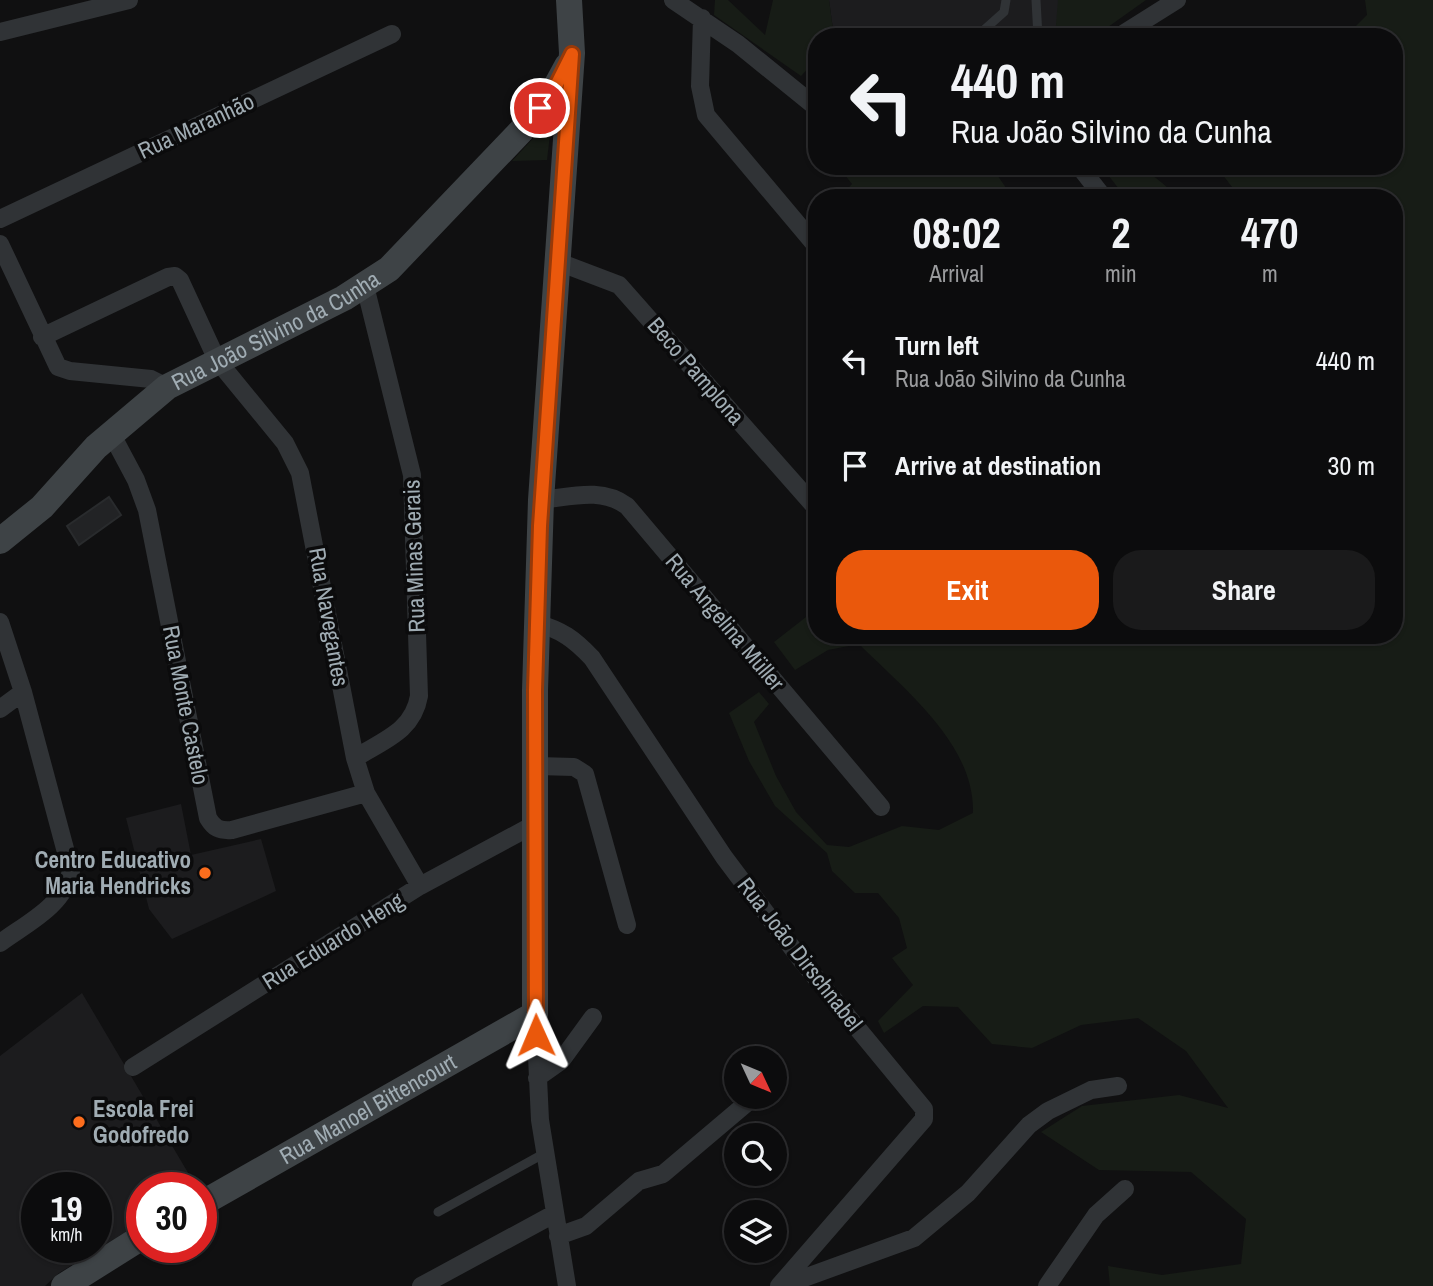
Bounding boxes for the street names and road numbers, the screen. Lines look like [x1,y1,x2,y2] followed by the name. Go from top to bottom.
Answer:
[133,85,259,166] street label: Rua Maranhão
[166,263,386,397] street label: Rua João Silvino da Cunha
[641,310,752,431] street label: Beco Pamplona
[395,479,432,633] street label: Rua Minas Gerais
[302,545,357,689] street label: Rua Navegantes
[659,547,792,697] street label: Rua Angelina Müller
[156,623,217,787] street label: Rua Monte Castelo
[731,871,870,1037] street label: Rua João Dirschnabel
[256,884,410,997] street label: Rua Eduardo Heng
[274,1046,462,1171] street label: Rua Manoel Bittencourt

